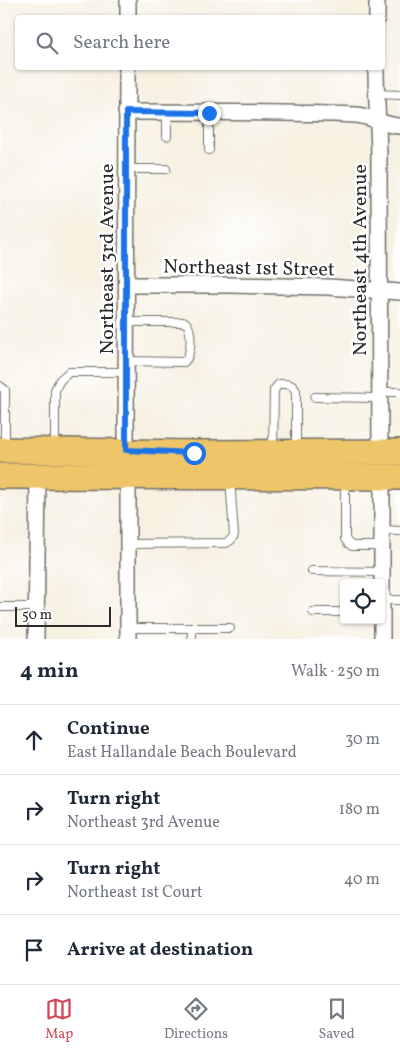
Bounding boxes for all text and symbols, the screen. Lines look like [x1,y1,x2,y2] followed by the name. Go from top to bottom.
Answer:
[15,15,385,70] search box
[33,29,61,57] icon: search
[73,30,170,56] text: Search here
[198,102,221,125] route end
[94,163,122,355] street label: Northeast 3rd Avenue
[347,164,375,356] street label: Northeast 4th Avenue
[163,254,335,284] street label: Northeast 1st Street
[183,442,206,465] route start
[340,579,385,624] map controls
[340,579,385,624] button: locate
[15,604,111,627] scale bar
[22,606,52,625] text: 50 m
[20,657,79,686] text: 4 min
[291,661,380,683] text: Walk · 250 m
[67,716,150,742] text: Continue
[20,726,48,754] icon: ahead
[345,729,380,751] text: 30 m
[67,742,297,764] text: East Hallandale Beach Boulevard
[67,786,160,812] text: Turn right
[20,796,48,824] icon: right
[339,799,380,821] text: 180 m
[67,812,220,834] text: Northeast 3rd Avenue
[67,856,160,882] text: Turn right
[20,866,48,894] icon: right
[344,869,380,891] text: 40 m
[67,882,203,904] text: Northeast 1st Court
[20,936,48,964] icon: arrive
[67,937,253,963] text: Arrive at destination
[45,995,73,1044] tab: Map
[164,995,228,1044] tab: Directions
[319,995,355,1044] tab: Saved

